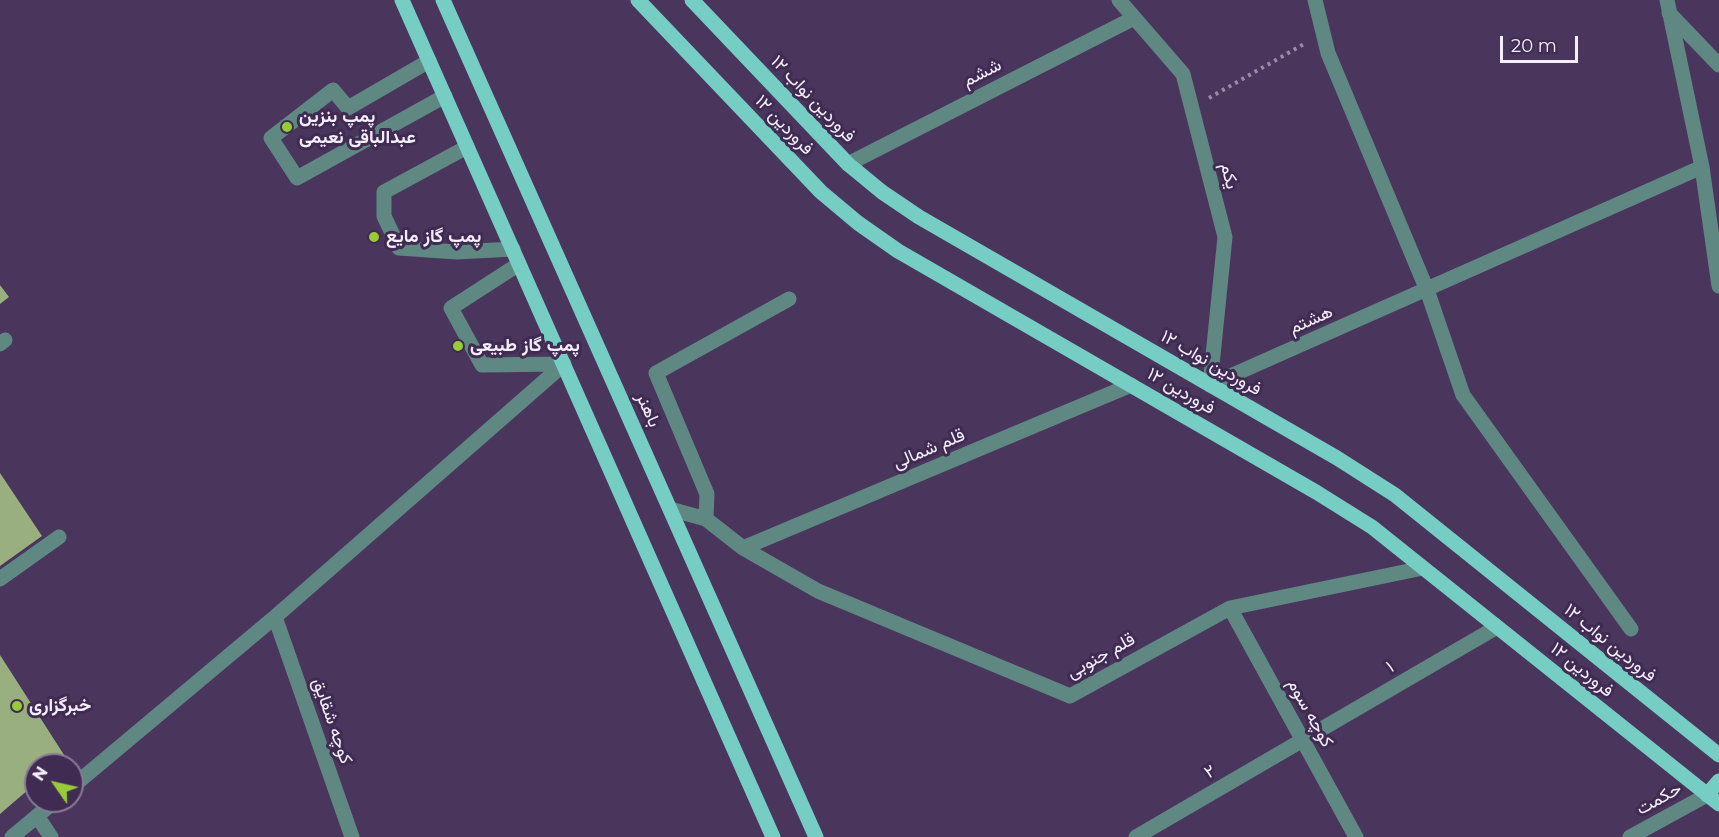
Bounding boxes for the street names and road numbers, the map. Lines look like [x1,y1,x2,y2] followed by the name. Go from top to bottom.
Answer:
[766,51,860,147] street label: ۱۲ فروردین نواب
[959,54,1005,92] street label: ششم
[750,91,818,159] street label: ۱۲ فروردین
[1215,161,1243,191] street label: یکم
[1286,301,1336,339] street label: هشتم
[1157,325,1265,401] street label: ۱۲ فروردین نواب
[1143,363,1219,419] street label: ۱۲ فروردین
[631,389,665,431] street label: باهنر
[890,424,968,474] street label: قلم شمالی
[1559,599,1661,687] street label: ۱۲ فروردین نواب
[1063,628,1139,684] street label: قلم جنوبی
[1546,638,1618,702] street label: ۱۲ فروردین
[1382,656,1398,678] street label: ۱
[307,675,357,767] street label: کوچه شقایق
[1282,675,1338,751] street label: کوچه سوم
[1201,760,1219,784] street label: ۲
[1633,778,1685,820] street label: حکمت

